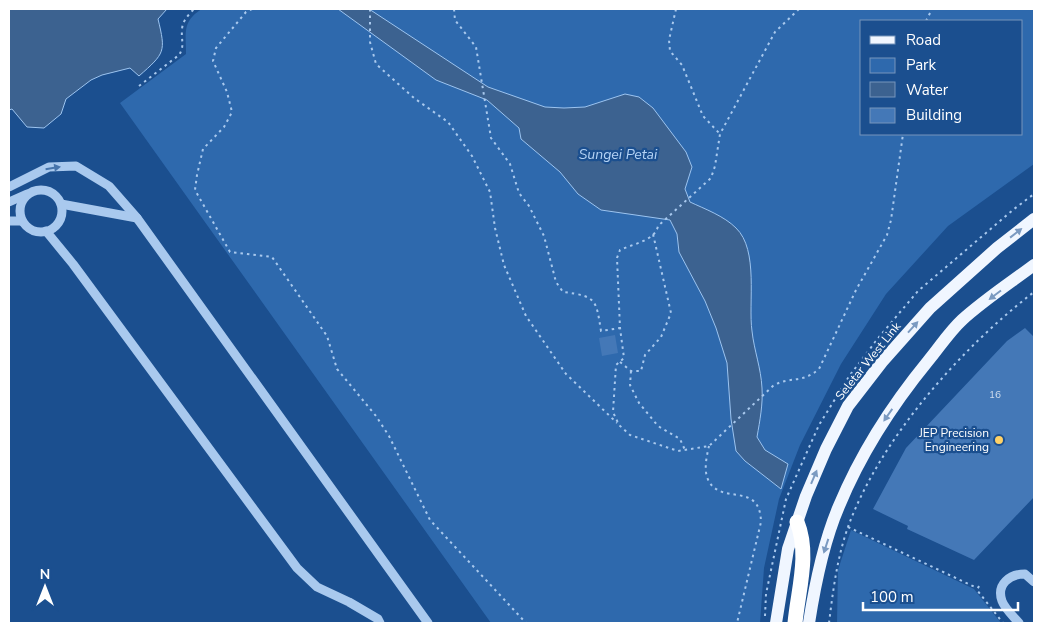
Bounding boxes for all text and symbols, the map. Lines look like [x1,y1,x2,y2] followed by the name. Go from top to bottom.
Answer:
[860,20,1023,135] legend
[906,30,941,50] text: Road
[906,55,936,75] text: Park
[906,80,949,100] text: Water
[906,105,962,125] text: Building
[579,145,658,164] water label: Sungei Petai
[46,164,62,172] one-way arrow
[1009,228,1022,239] one-way arrow
[989,289,1002,300] one-way arrow
[832,318,905,403] street label: Seletar West Link
[907,322,919,334] one-way arrow
[989,388,1001,402] house number: 16
[883,408,893,422] one-way arrow
[918,425,989,455] place label: JEP Precision Engineering
[993,434,1005,446] marker: JEP Precision Engineering
[811,469,819,484] one-way arrow
[821,538,829,553] one-way arrow
[20,562,70,612] north arrow
[40,565,50,584] text: N
[863,580,1018,612] scale bar
[870,587,914,607] text: 100 m

